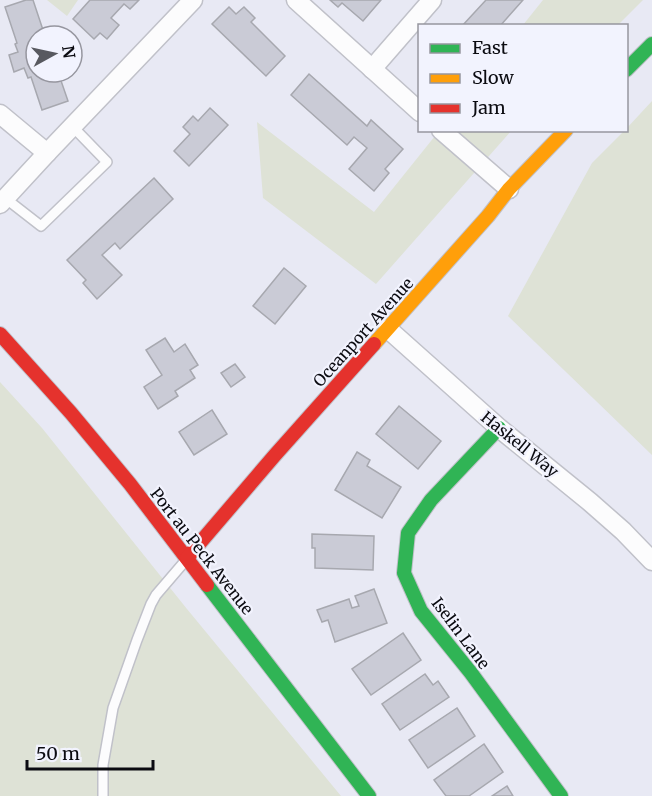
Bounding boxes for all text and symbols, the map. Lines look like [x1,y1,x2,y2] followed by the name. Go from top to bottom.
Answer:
[24,24,84,84] north arrow
[418,24,628,132] legend
[472,36,508,59] text: Fast
[58,44,80,60] text: N
[472,66,515,89] text: Slow
[471,96,506,119] text: Jam
[309,273,417,391] street label: Oceanport Avenue
[477,407,563,482] street label: Haskell Way
[146,484,258,618] street label: Port au Peck Avenue
[428,593,494,673] street label: Iselin Lane
[27,733,153,771] scale bar
[36,742,80,765] text: 50 m

